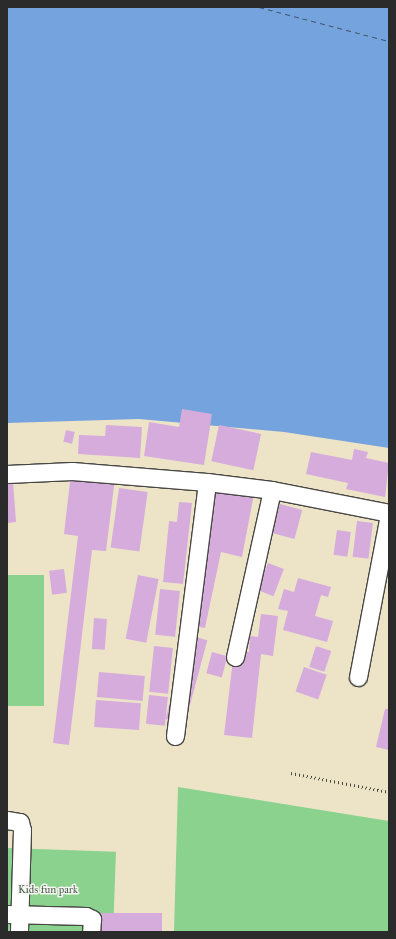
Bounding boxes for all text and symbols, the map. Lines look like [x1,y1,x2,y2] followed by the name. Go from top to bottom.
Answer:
[18,883,78,897] park label: Kids fun park

